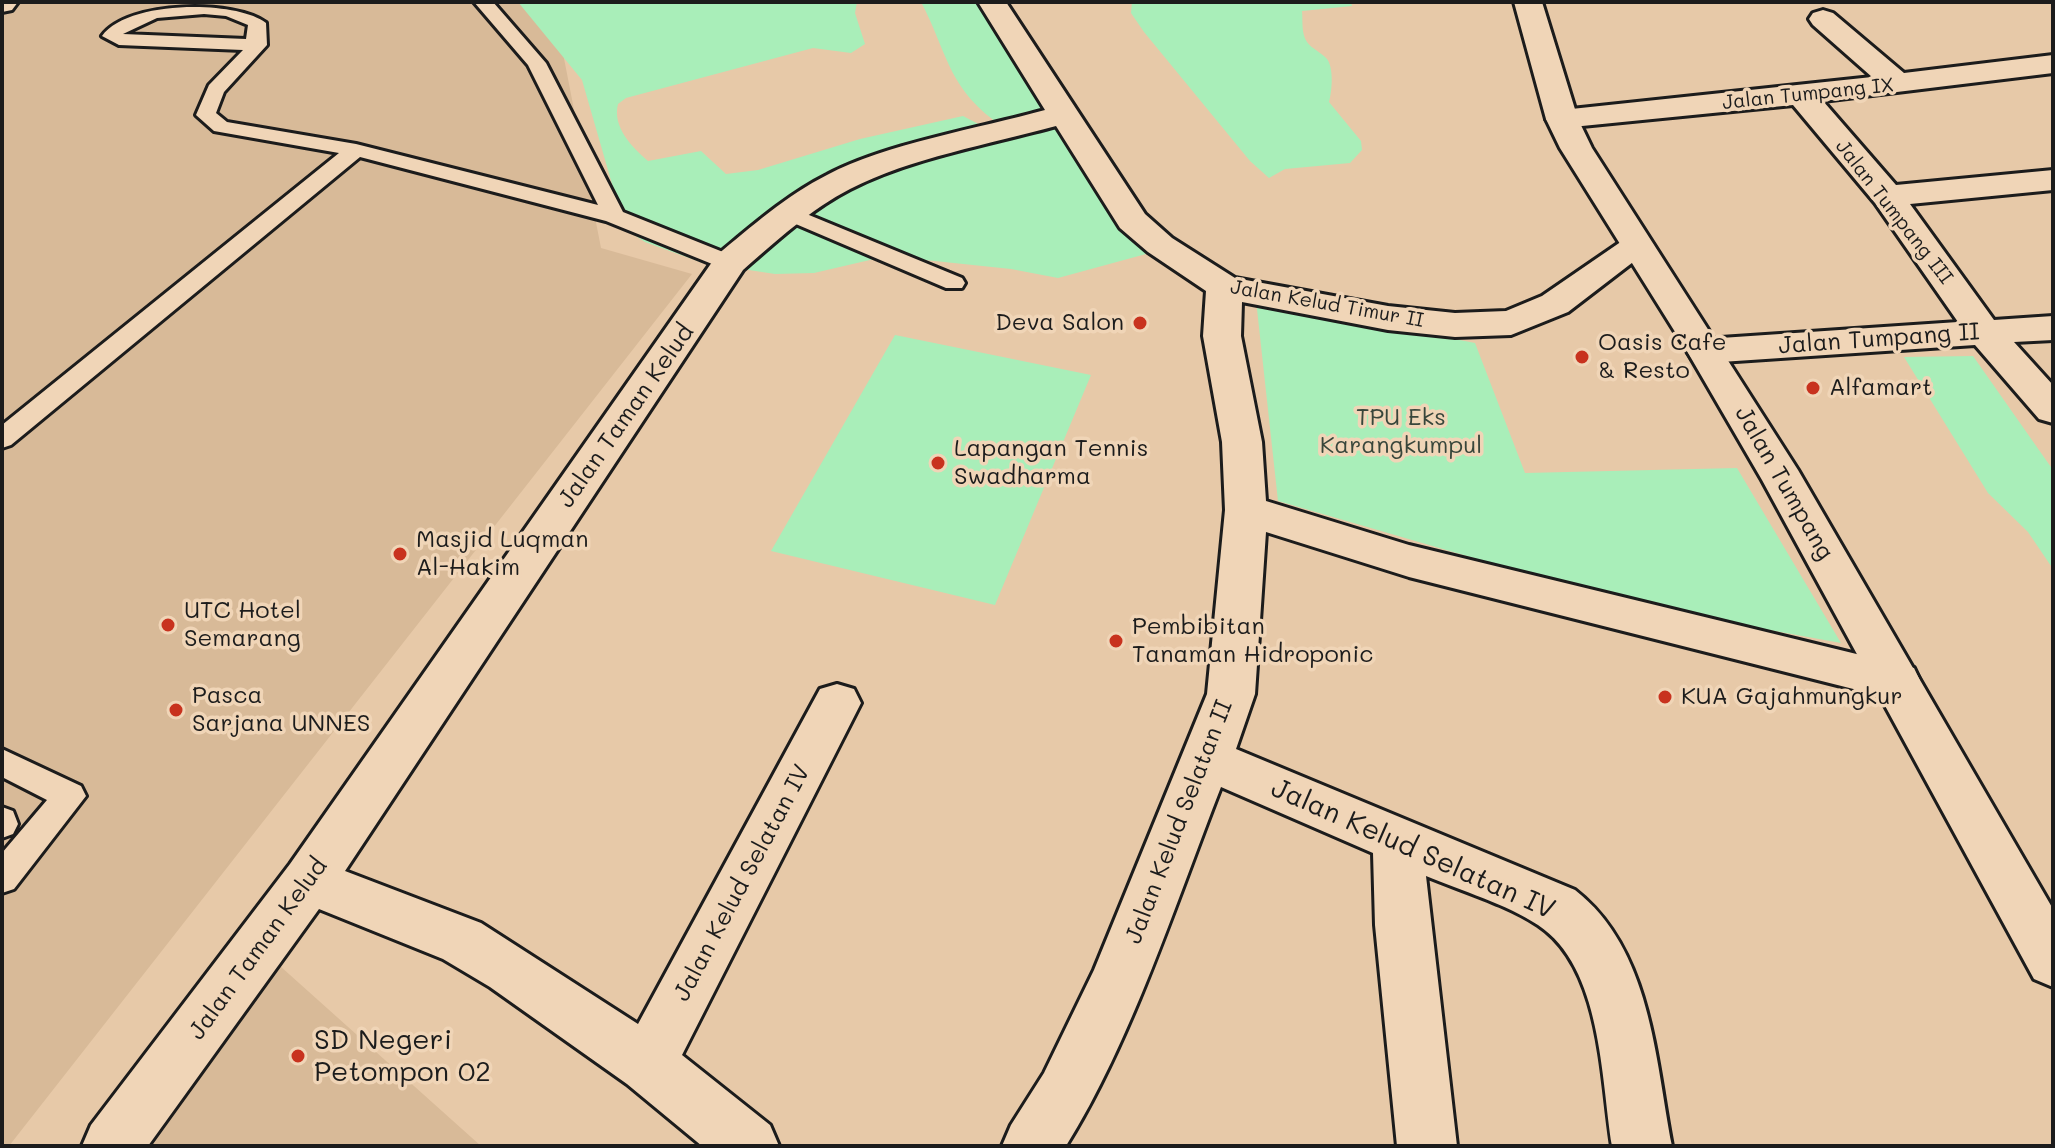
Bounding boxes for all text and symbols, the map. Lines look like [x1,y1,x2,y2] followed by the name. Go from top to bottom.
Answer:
[1721,73,1895,115] street label: Jalan Tumpang IX
[1830,135,1958,289] street label: Jalan Tumpang III
[1228,275,1426,333] street label: Jalan Kelud Timur II
[995,309,1124,337] place label: Deva Salon
[1131,314,1149,332] marker: Deva Salon
[1778,318,1980,360] street label: Jalan Tumpang II
[552,319,700,513] street label: Jalan Taman Kelud
[1598,329,1727,385] place label: Oasis Cafe & Resto
[1573,348,1591,366] marker: Oasis Cafe & Resto
[1829,374,1933,402] place label: Alfamart
[1804,379,1822,397] marker: Alfamart
[1728,401,1840,565] street label: Jalan Tumpang
[1320,404,1482,460] park label: TPU Eks Karangkumpul
[954,435,1148,491] place label: Lapangan Tennis Swadharma
[929,454,947,472] marker: Lapangan Tennis Swadharma
[416,526,589,582] place label: Masjid Luqman Al-Hakim
[391,545,409,563] marker: Masjid Luqman Al-Hakim
[184,597,301,653] place label: UTC Hotel Semarang
[1132,613,1373,669] place label: Pembibitan Tanaman Hidroponic
[159,616,177,634] marker: UTC Hotel Semarang
[1107,632,1125,650] marker: Pembibitan Tanaman Hidroponic
[192,682,370,738] place label: Pasca Sarjana UNNES
[1681,683,1903,711] place label: KUA Gajahmungkur
[1656,688,1674,706] marker: KUA Gajahmungkur
[1119,696,1239,948] street label: Jalan Kelud Selatan II
[167,701,185,719] marker: Pasca Sarjana UNNES
[667,760,817,1006] street label: Jalan Kelud Selatan IV
[1266,771,1560,927] street label: Jalan Kelud Selatan IV
[183,853,333,1045] street label: Jalan Taman Kelud
[314,1023,491,1089] place label: SD Negeri Petompon 02
[289,1047,307,1065] marker: SD Negeri Petompon 02

